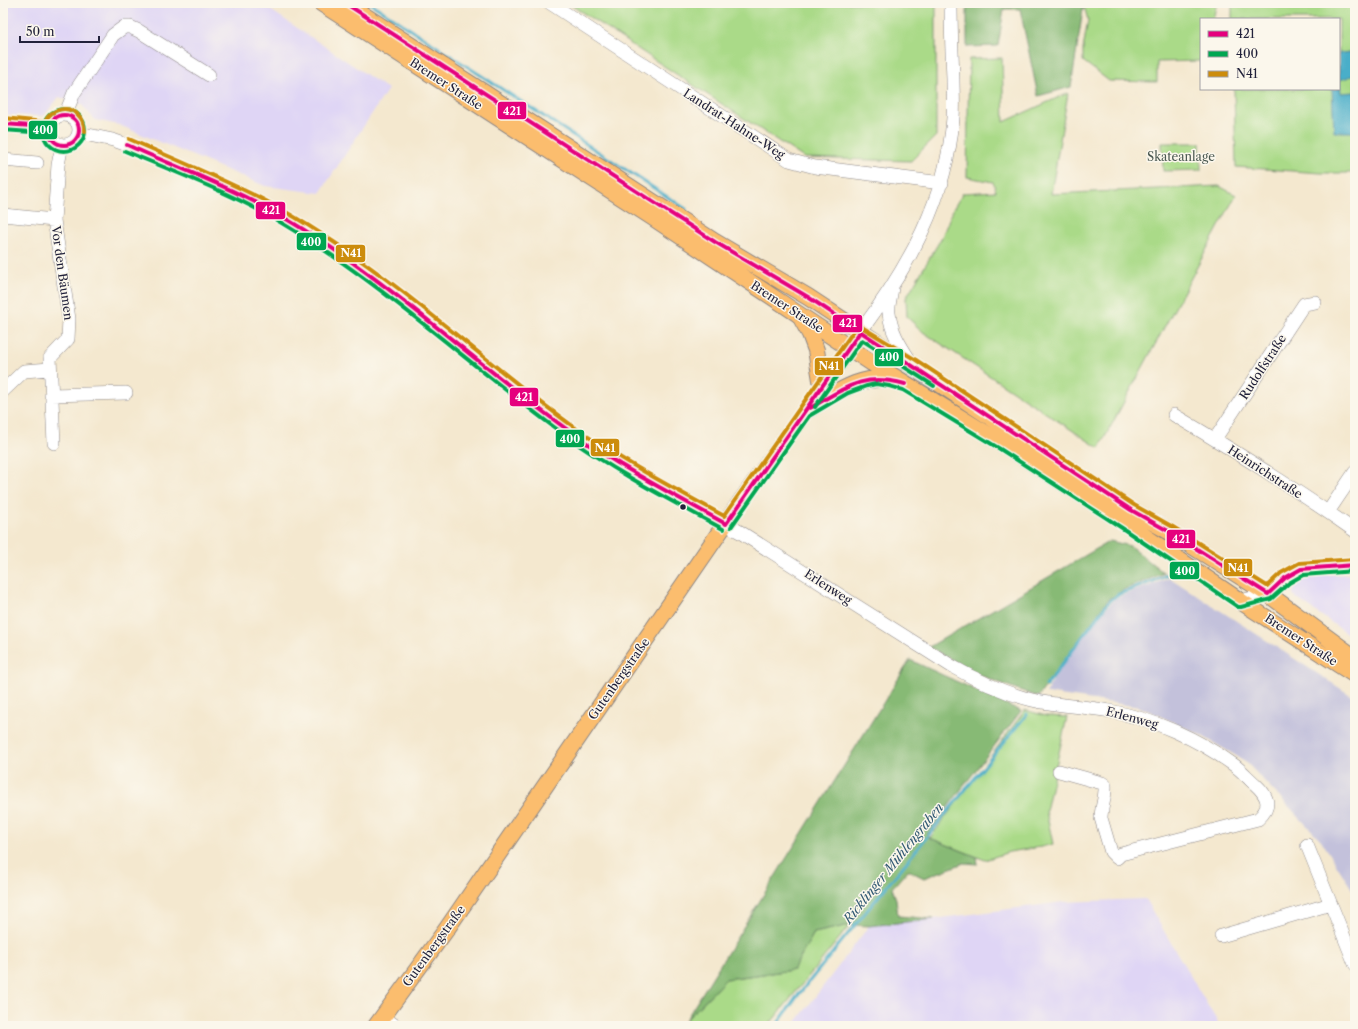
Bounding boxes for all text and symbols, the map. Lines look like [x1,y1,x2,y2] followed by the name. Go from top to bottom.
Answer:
[20,18,99,44] scale bar
[1200,18,1340,90] legend
[26,24,55,39] text: 50 m
[1236,26,1255,41] text: 421
[1236,46,1258,61] text: 400
[407,55,486,113] street label: Bremer Straße
[1236,66,1258,81] text: N41
[681,85,789,162] street label: Landrat-Hahne-Weg
[497,101,527,120] line badge: 421
[503,104,521,118] text: 421
[28,120,58,140] line badge: 400
[33,123,53,137] text: 400
[1147,149,1215,164] park label: Skateanlage
[255,201,286,220] line badge: 421
[262,203,280,217] text: 421
[48,224,77,322] street label: Vor den Bäumen
[296,232,327,251] line badge: 400
[301,235,321,249] text: 400
[335,244,366,263] line badge: N41
[340,246,362,260] text: N41
[748,278,827,336] street label: Bremer Straße
[832,314,863,333] line badge: 421
[839,316,857,330] text: 421
[1236,331,1289,402] street label: Rudolfstraße
[874,348,904,367] line badge: 400
[879,350,899,364] text: 400
[814,357,844,376] line badge: N41
[818,359,840,373] text: N41
[509,387,539,407] line badge: 421
[515,390,533,404] text: 421
[555,429,585,448] line badge: 400
[560,432,580,446] text: 400
[590,438,620,457] line badge: N41
[594,441,616,455] text: N41
[1225,442,1306,501] street label: Heinrichstraße
[678,502,688,512] unlabelled marker
[1166,529,1196,549] line badge: 421
[1172,532,1190,546] text: 421
[1223,558,1253,577] line badge: N41
[1169,561,1200,580] line badge: 400
[1227,561,1249,575] text: N41
[1175,564,1195,578] text: 400
[802,566,855,608] street label: Erlenweg
[1262,611,1341,669] street label: Bremer Straße
[585,635,653,723] street label: Gutenbergstraße
[1104,703,1161,732] street label: Erlenweg
[839,799,947,927] water label: Ricklinger Mühlengraben
[399,902,468,989] street label: Gutenbergstraße

